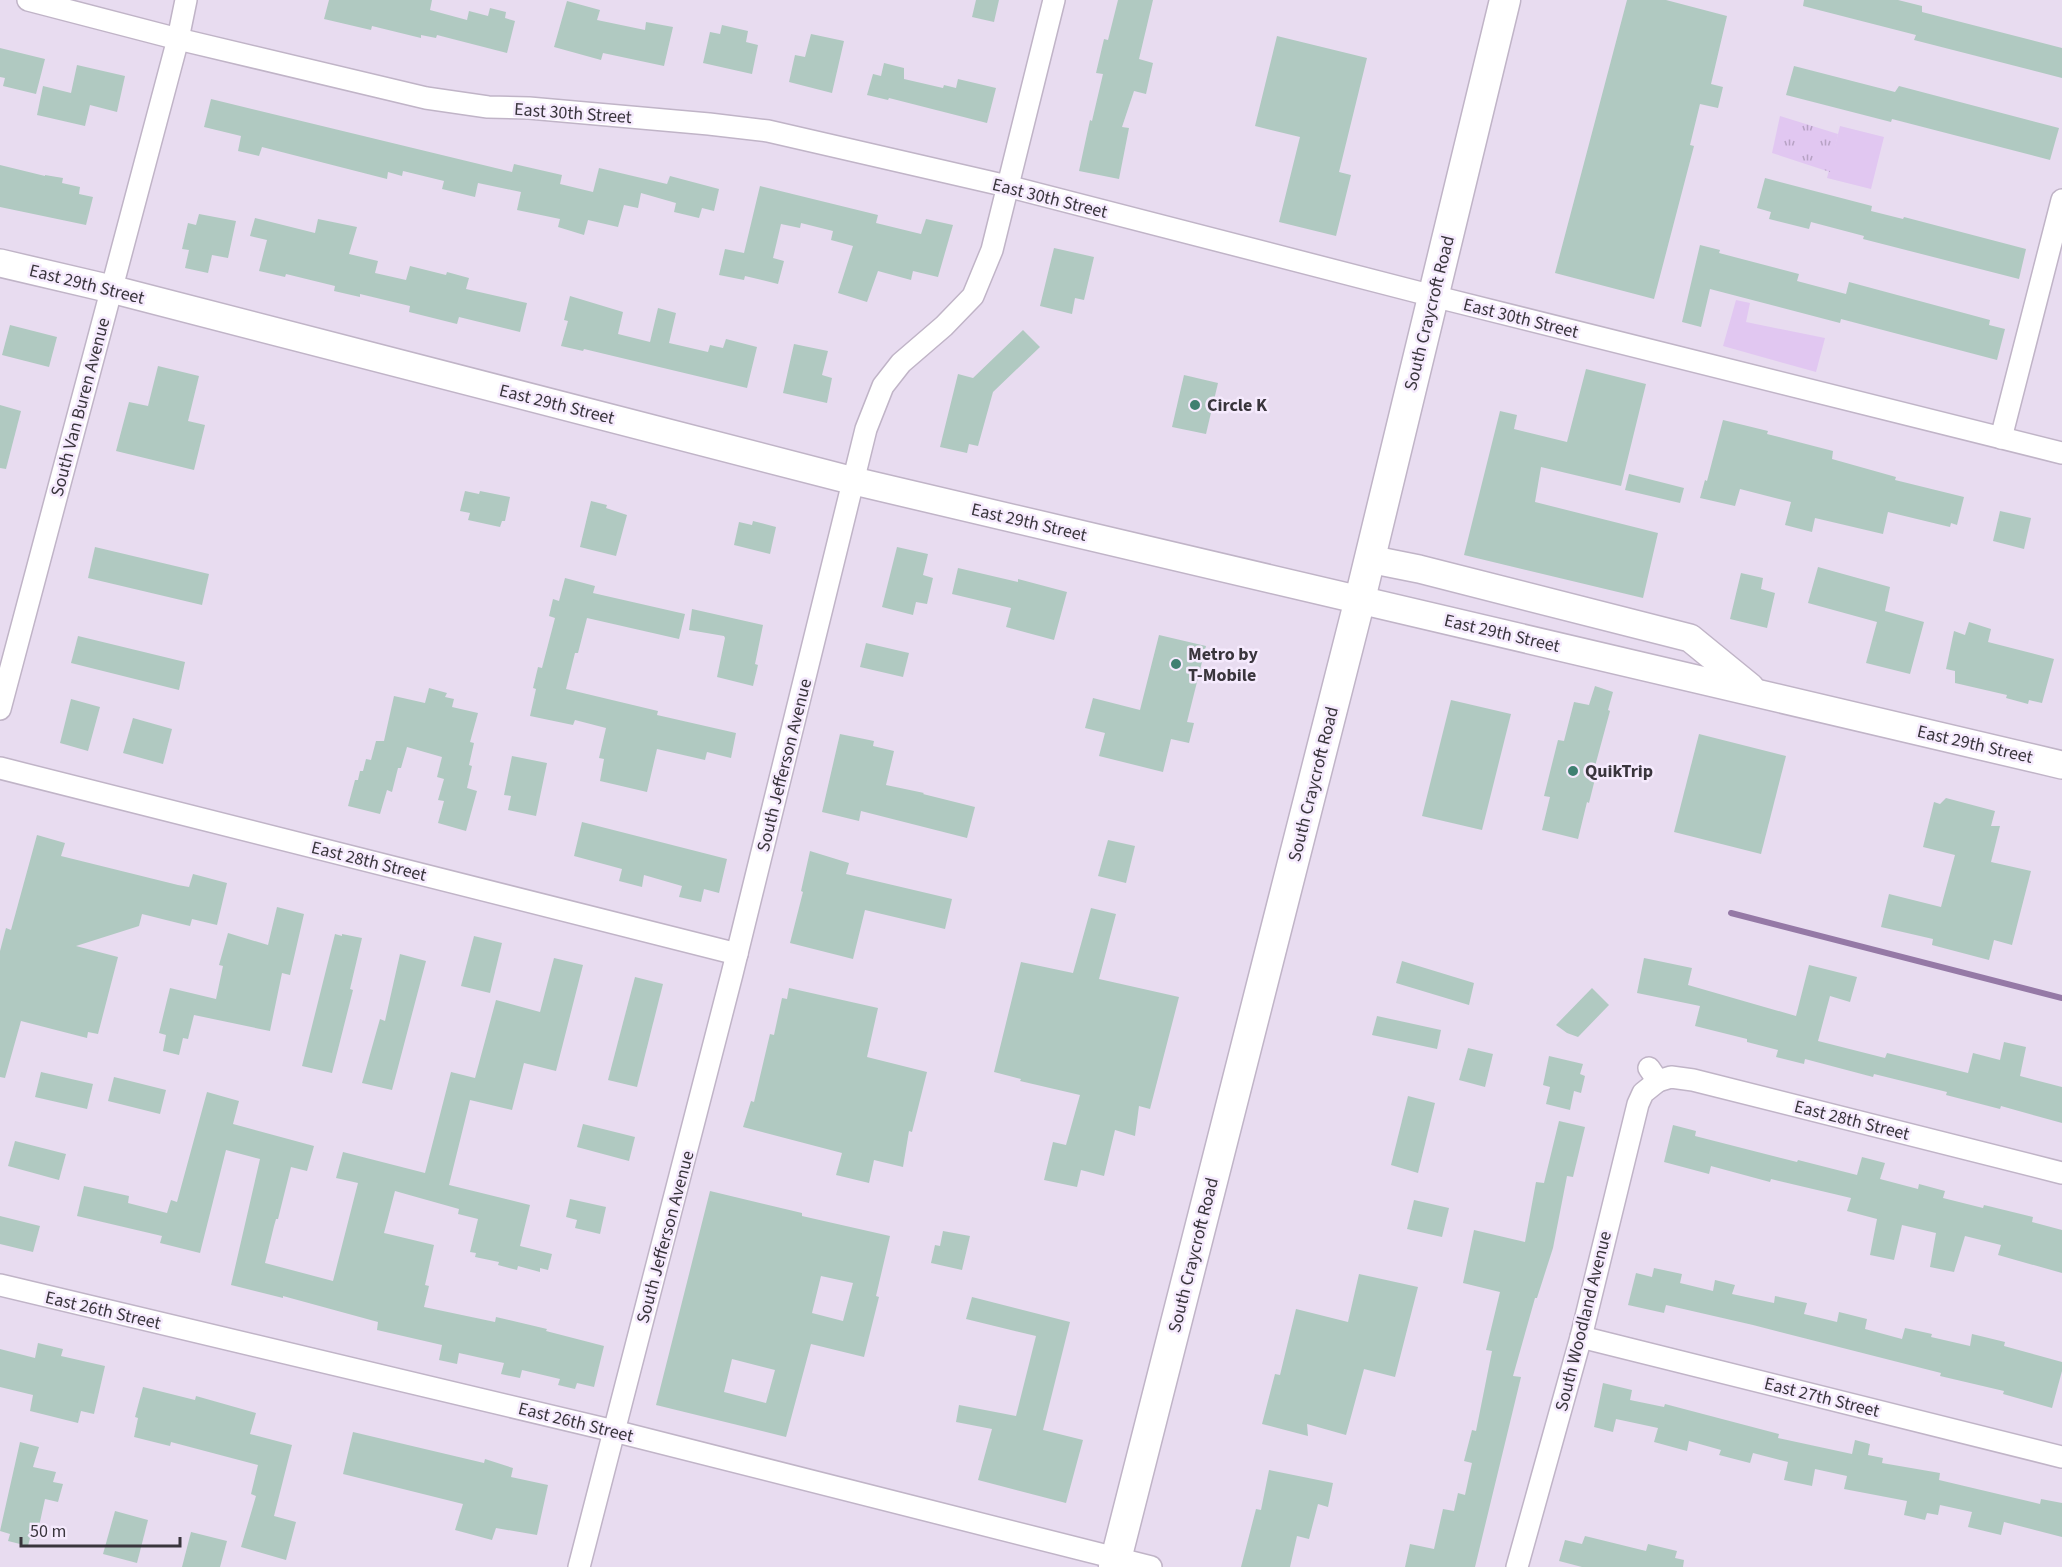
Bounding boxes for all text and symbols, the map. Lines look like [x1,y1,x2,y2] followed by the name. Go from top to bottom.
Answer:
[513,97,633,130] street label: East 30th Street
[990,172,1110,225] street label: East 30th Street
[1398,233,1461,393] street label: South Craycroft Road
[27,258,147,311] street label: East 29th Street
[1461,292,1581,345] street label: East 30th Street
[45,315,116,499] street label: South Van Buren Avenue
[497,378,617,431] street label: East 29th Street
[1207,393,1268,418] place label: Circle K
[1188,398,1202,412] marker: Circle K
[969,497,1089,548] street label: East 29th Street
[1442,608,1562,659] street label: East 29th Street
[1188,642,1258,688] place label: Metro by T-Mobile
[1169,657,1183,671] marker: Metro by T-Mobile
[751,676,818,854] street label: South Jefferson Avenue
[1282,704,1345,864] street label: South Craycroft Road
[1915,719,2035,770] street label: East 29th Street
[1585,759,1653,784] place label: QuikTrip
[1566,764,1580,778] marker: QuikTrip
[309,835,429,888] street label: East 28th Street
[1792,1094,1912,1147] street label: East 28th Street
[630,1148,701,1326] street label: South Jefferson Avenue
[1162,1175,1225,1335] street label: South Craycroft Road
[1549,1228,1618,1414] street label: South Woodland Avenue
[43,1285,163,1336] street label: East 26th Street
[1762,1371,1882,1424] street label: East 27th Street
[516,1396,636,1449] street label: East 26th Street
[21,1510,180,1548] scale bar
[30,1519,66,1544] text: 50 m

